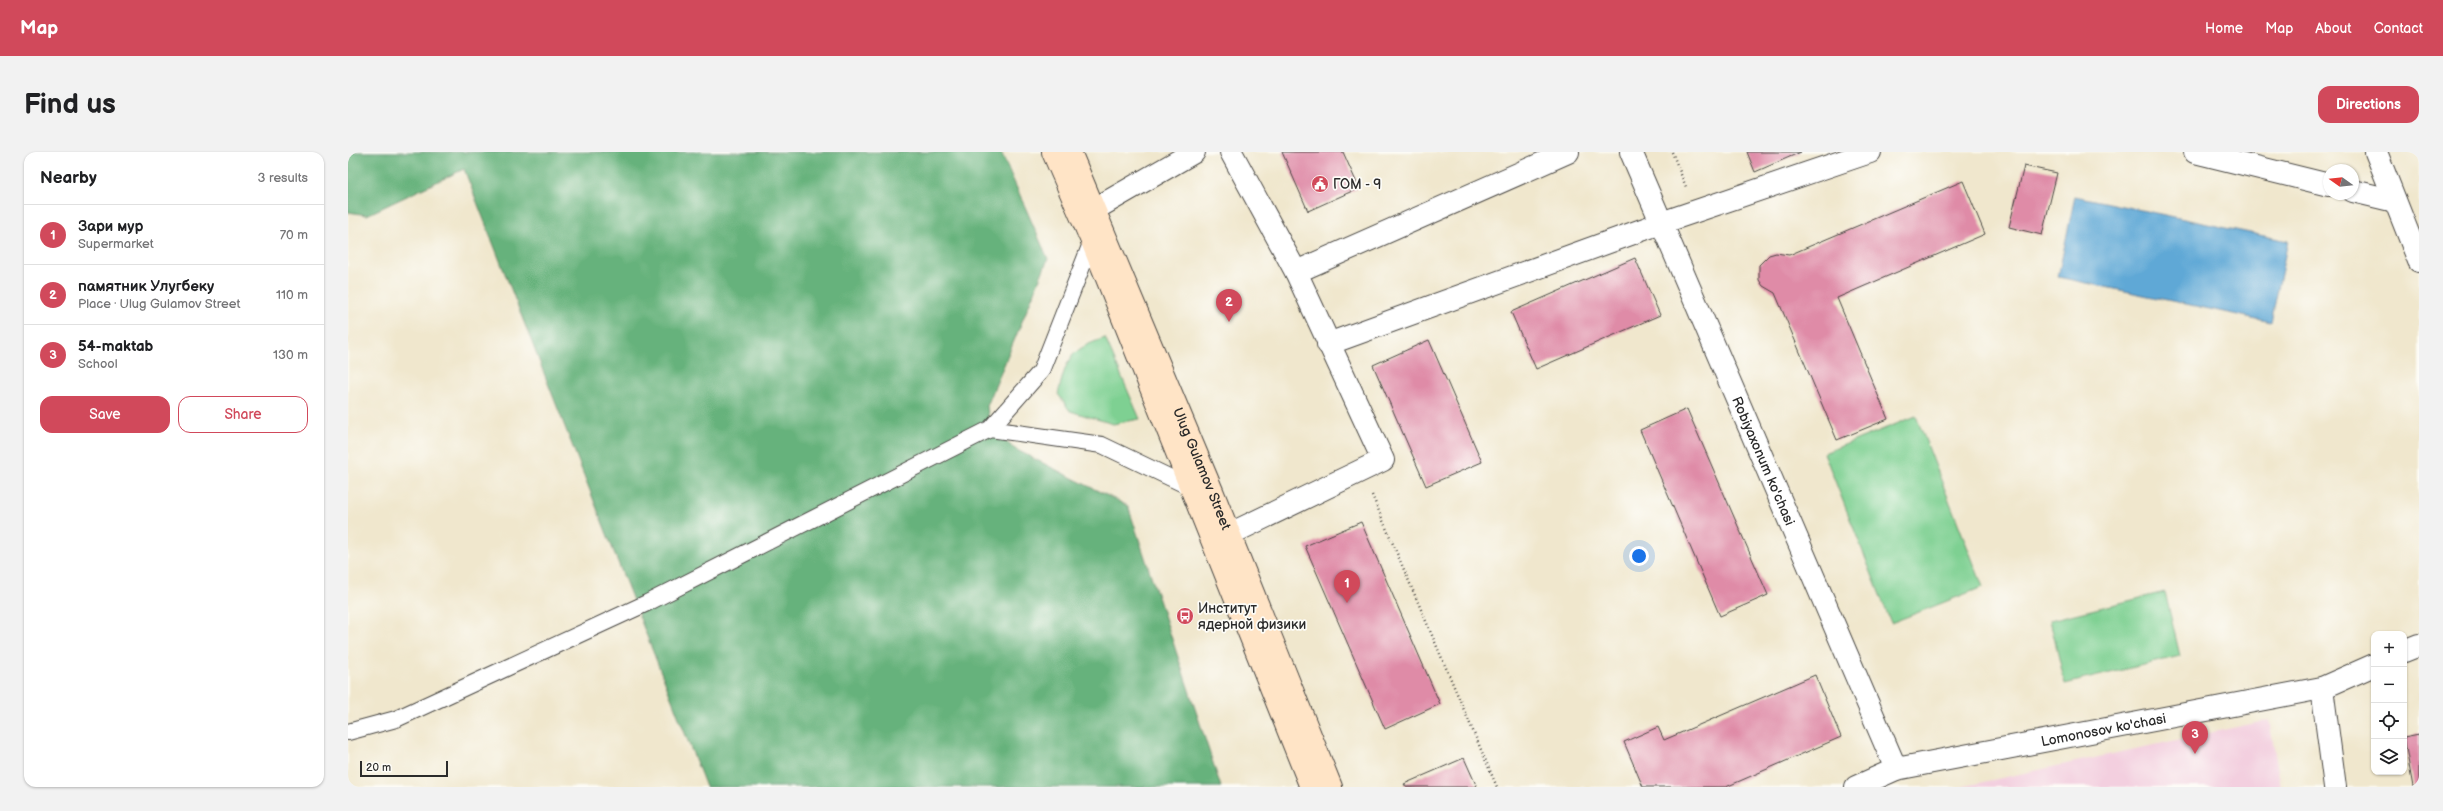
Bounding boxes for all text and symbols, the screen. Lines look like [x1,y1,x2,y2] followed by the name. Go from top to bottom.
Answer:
[20,17,58,40] text: Map
[2205,20,2243,37] text: Home
[2265,20,2293,37] text: Map
[2315,20,2352,37] text: About
[2374,20,2423,37] text: Contact
[2318,86,2419,123] button: Directions
[24,88,116,121] text: Find us
[2323,164,2359,200] north arrow
[40,168,97,188] text: Nearby
[257,170,308,186] text: 3 results
[1310,174,1330,194] public building icon: ГОМ - 9
[1333,176,1381,193] place label: ГОМ - 9
[78,217,143,236] text: Зари мур
[50,227,56,243] text: 1
[280,227,308,243] text: 70 m
[78,236,154,252] text: Supermarket
[78,277,214,296] text: памятник Улугбеку
[49,287,57,303] text: 2
[276,287,308,303] text: 110 m
[1216,289,1242,322] pin: 2
[78,296,241,312] text: Place · Ulug Gulamov Street
[78,337,153,356] text: 54-maktab
[49,347,57,363] text: 3
[273,347,308,363] text: 130 m
[78,356,118,372] text: School
[1728,394,1798,528] street label: Robiyaxonum ko'chasi
[40,396,170,433] button: Save
[178,396,308,433] button: Share
[1169,405,1235,533] street label: Ulug Gulamov Street
[1629,546,1649,566] your location
[1334,570,1360,603] pin: 1
[1198,600,1306,633] place label: Институт ядерной физики
[1175,606,1195,626] bus stop icon: Институт ядерной физики
[2371,631,2407,775] map controls
[2371,631,2407,667] button: +
[2371,667,2407,703] button: −
[2371,703,2407,739] button: locate
[2040,710,2167,750] street label: Lomonosov ko'chasi
[2182,721,2208,754] pin: 3
[2371,739,2407,775] button: layers
[360,759,448,778] scale bar
[366,761,391,774] text: 20 m

